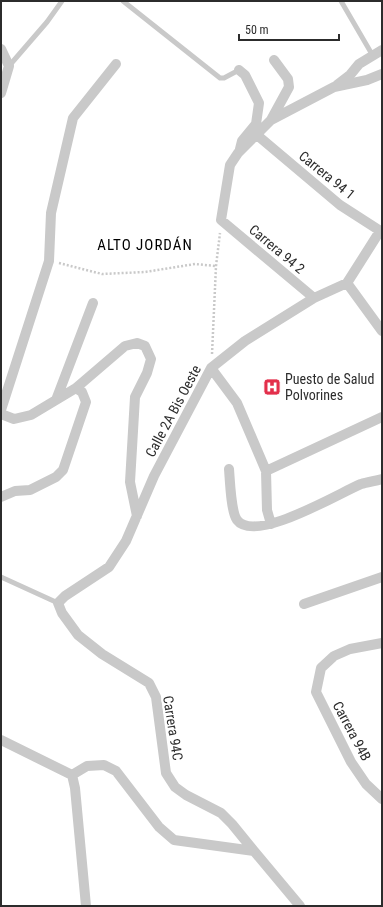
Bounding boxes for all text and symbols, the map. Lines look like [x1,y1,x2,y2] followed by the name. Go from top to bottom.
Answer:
[239,16,339,42] scale bar
[245,23,269,37] text: 50 m
[296,148,358,202] street label: Carrera 94 1
[246,221,308,277] street label: Carrera 94 2
[97,236,193,254] district label: ALTO JORDÁN
[142,362,204,460] street label: Calle 2A Bis Oeste
[285,371,374,403] place label: Puesto de Salud Polvorines
[262,377,282,397] hospital icon: Puesto de Salud Polvorines
[160,695,186,762] street label: Carrera 94C
[330,699,374,763] street label: Carrera 94B

